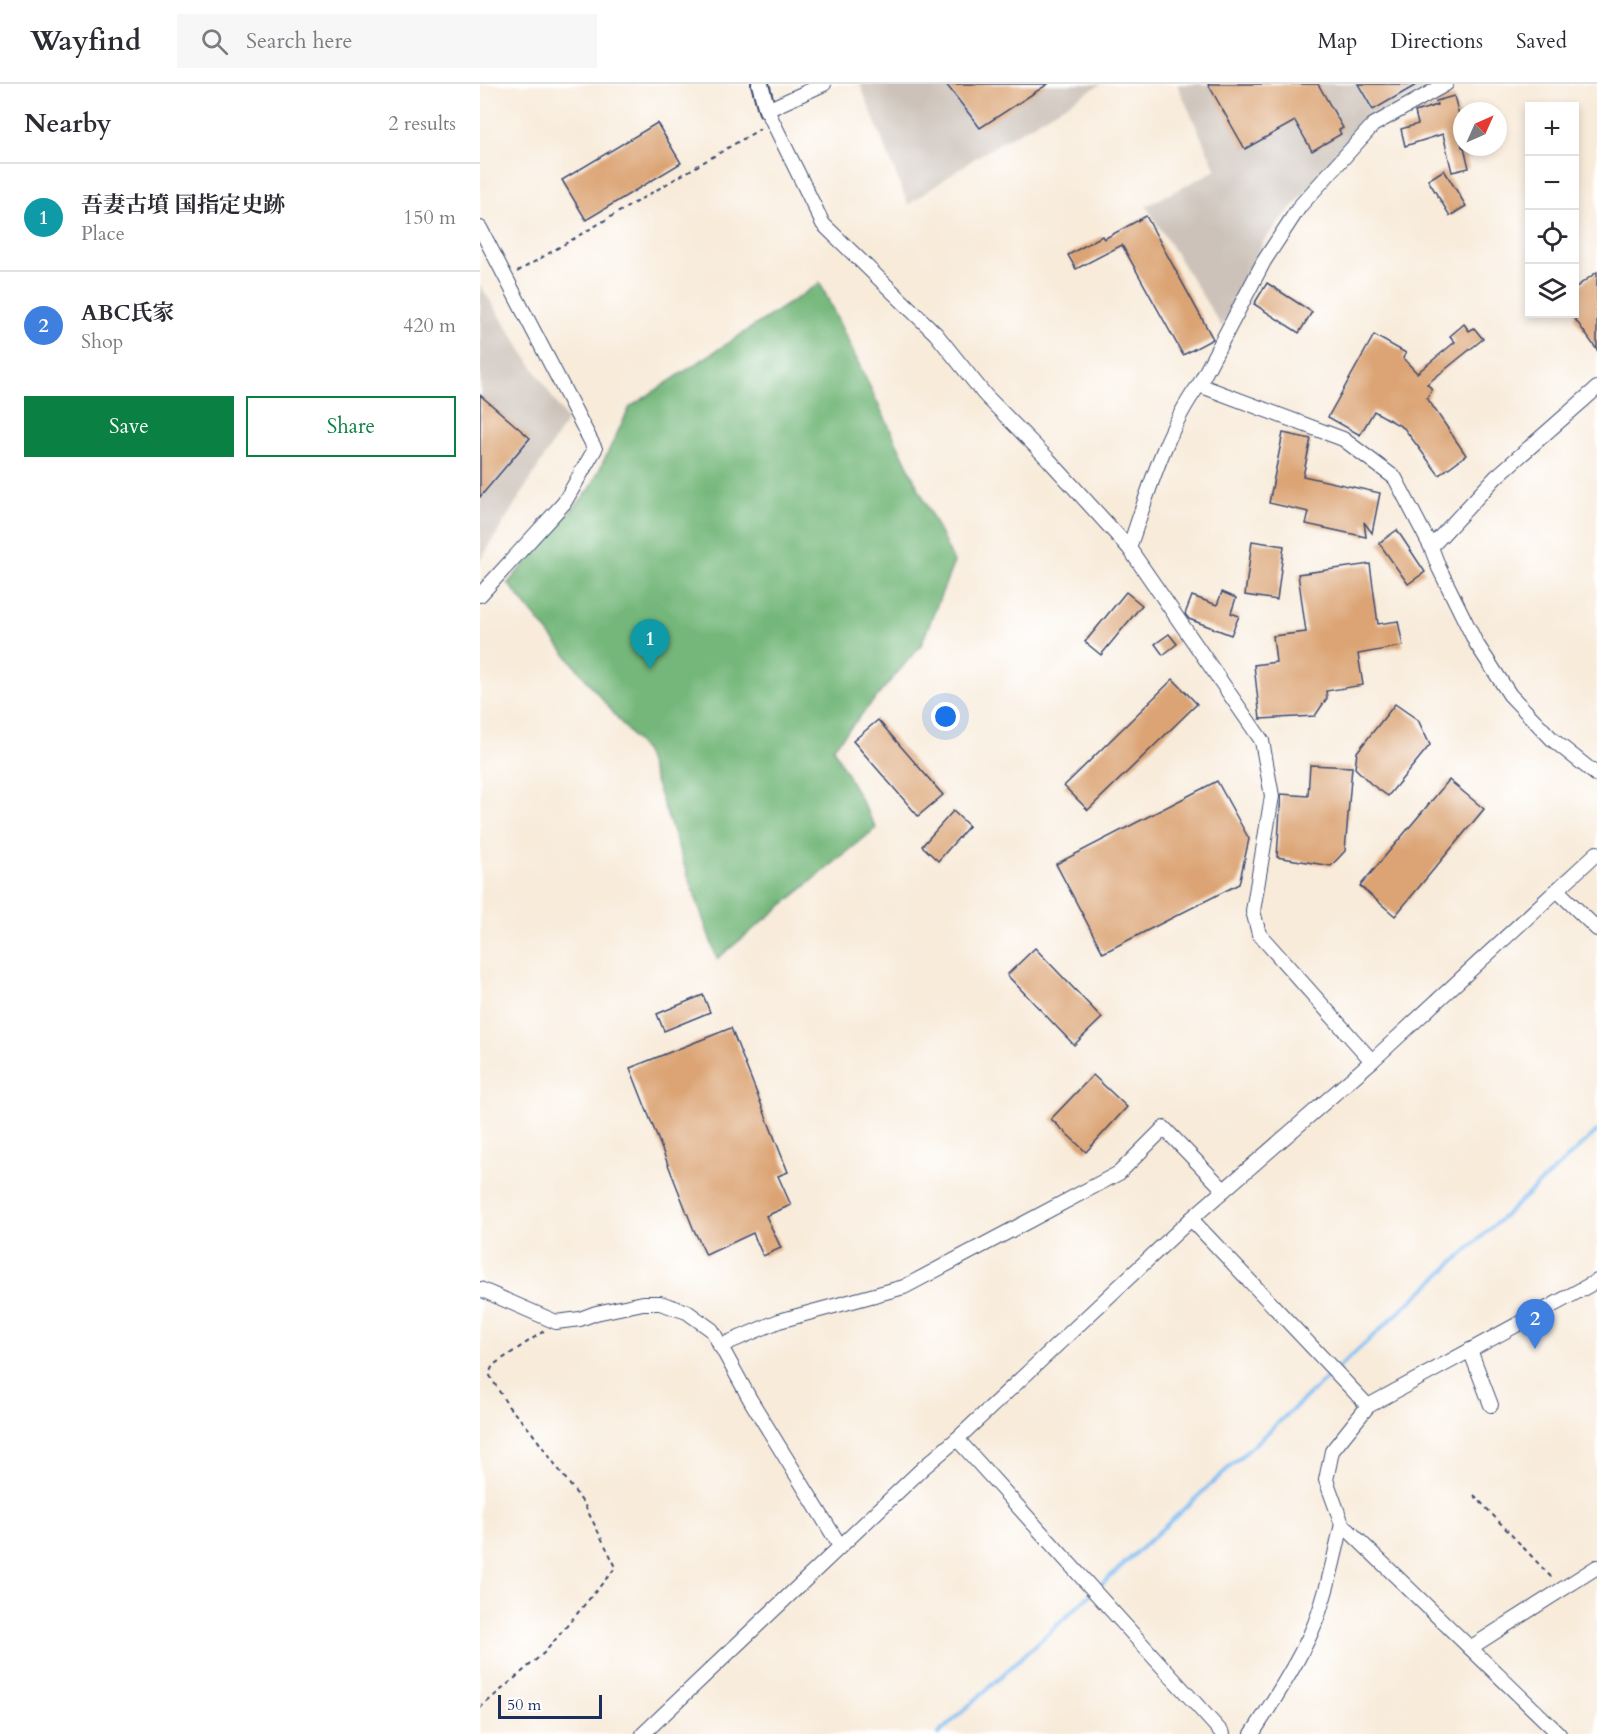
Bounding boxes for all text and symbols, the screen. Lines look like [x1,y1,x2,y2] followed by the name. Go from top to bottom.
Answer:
[177,14,597,68] search box
[30,22,141,60] text: Wayfind
[198,25,231,58] icon: search
[246,26,353,56] text: Search here
[1317,27,1357,56] text: Map
[1390,27,1483,56] text: Directions
[1516,27,1567,56] text: Saved
[1453,102,1507,156] north arrow
[1525,102,1579,318] map controls
[1525,102,1579,156] button: +
[24,106,112,141] text: Nearby
[388,110,456,137] text: 2 results
[1525,156,1579,210] button: −
[81,190,285,220] text: 吾妻古墳 国指定史跡
[38,204,49,231] text: 1
[403,204,456,231] text: 150 m
[1525,210,1579,264] button: locate
[81,220,125,247] text: Place
[1525,264,1579,318] button: layers
[81,298,175,328] text: ABC氏家
[38,312,49,339] text: 2
[403,312,456,339] text: 420 m
[81,328,123,355] text: Shop
[24,396,234,457] button: Save
[246,396,456,457] button: Share
[630,620,670,669] pin: 1
[931,702,960,731] your location
[1516,1300,1554,1349] pin: 2
[498,1692,602,1720] scale bar
[507,1694,541,1716] text: 50 m

